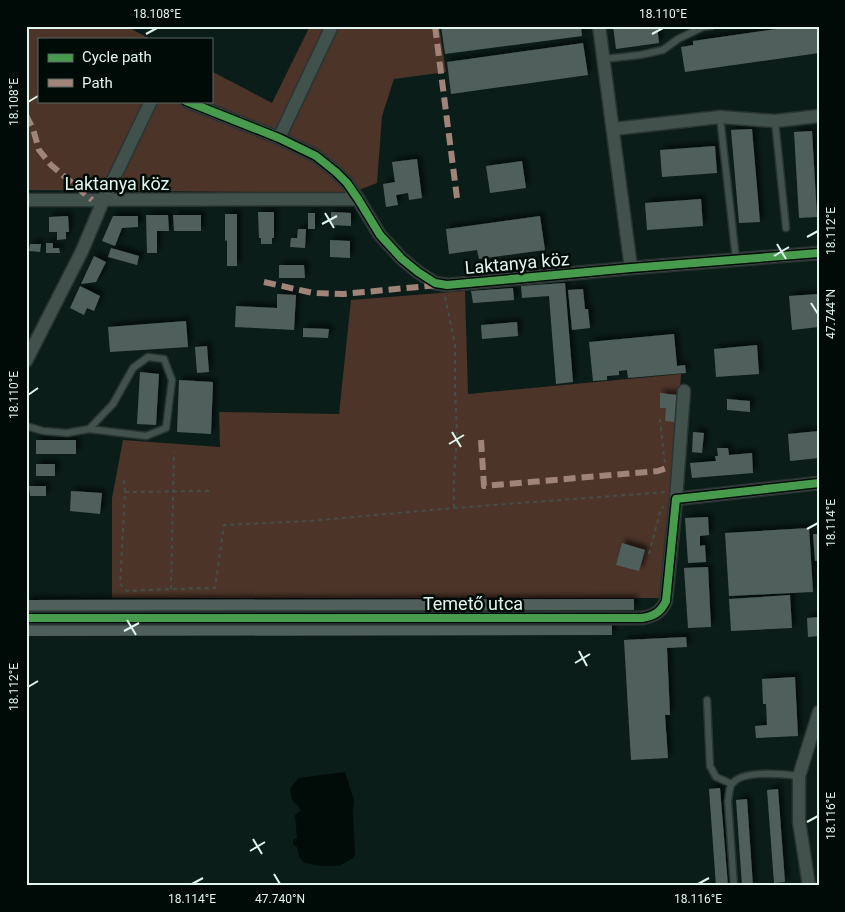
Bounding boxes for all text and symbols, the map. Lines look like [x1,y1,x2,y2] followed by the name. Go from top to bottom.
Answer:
[133,7,181,21] text: 18.108°E
[639,7,687,21] text: 18.110°E
[38,38,212,102] legend
[82,48,152,66] text: Cycle path
[82,74,113,92] text: Path
[7,78,21,126] text: 18.108°E
[64,173,170,194] street label: Laktanya köz
[824,207,838,255] text: 18.112°E
[464,248,570,278] street label: Laktanya köz
[824,289,838,339] text: 47.744°N
[7,371,21,419] text: 18.110°E
[824,499,838,547] text: 18.114°E
[423,593,523,614] street label: Temető utca
[7,663,21,711] text: 18.112°E
[824,792,838,840] text: 18.116°E
[168,892,216,906] text: 18.114°E
[255,892,305,906] text: 47.740°N
[674,892,722,906] text: 18.116°E

